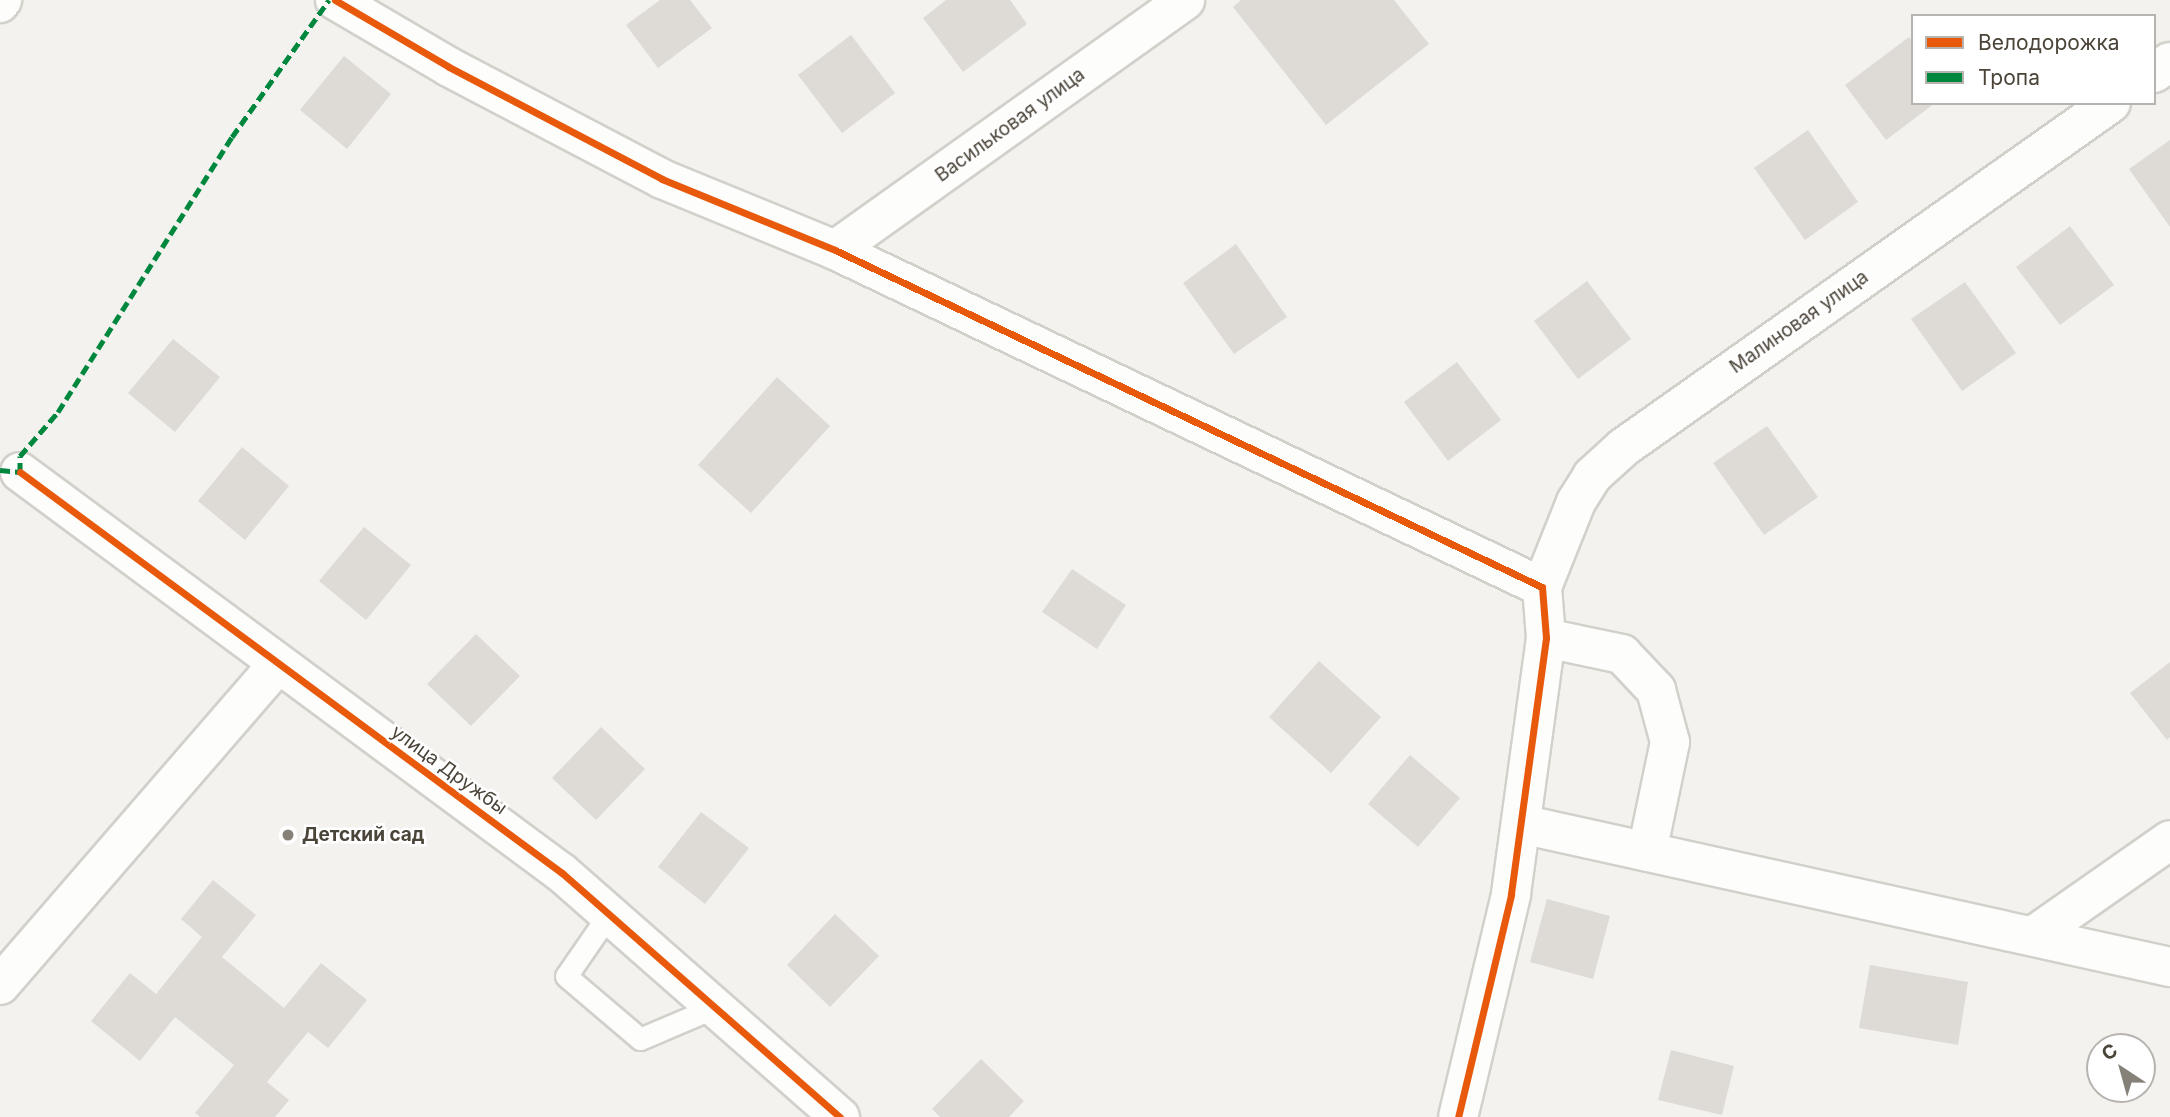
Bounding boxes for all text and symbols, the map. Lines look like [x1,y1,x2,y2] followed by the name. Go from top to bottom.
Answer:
[1911,14,2156,105] legend
[1978,30,2120,55] text: Велодорожка
[931,63,1089,187] street label: Васильковая улица
[1978,65,2040,90] text: Тропа
[1725,266,1873,378] street label: Малиновая улица
[387,720,511,820] street label: улица Дружбы
[302,824,425,846] place label: Детский сад
[280,827,296,843] marker: Детский сад
[2086,1033,2156,1103] north arrow
[2097,1039,2122,1066] text: С

